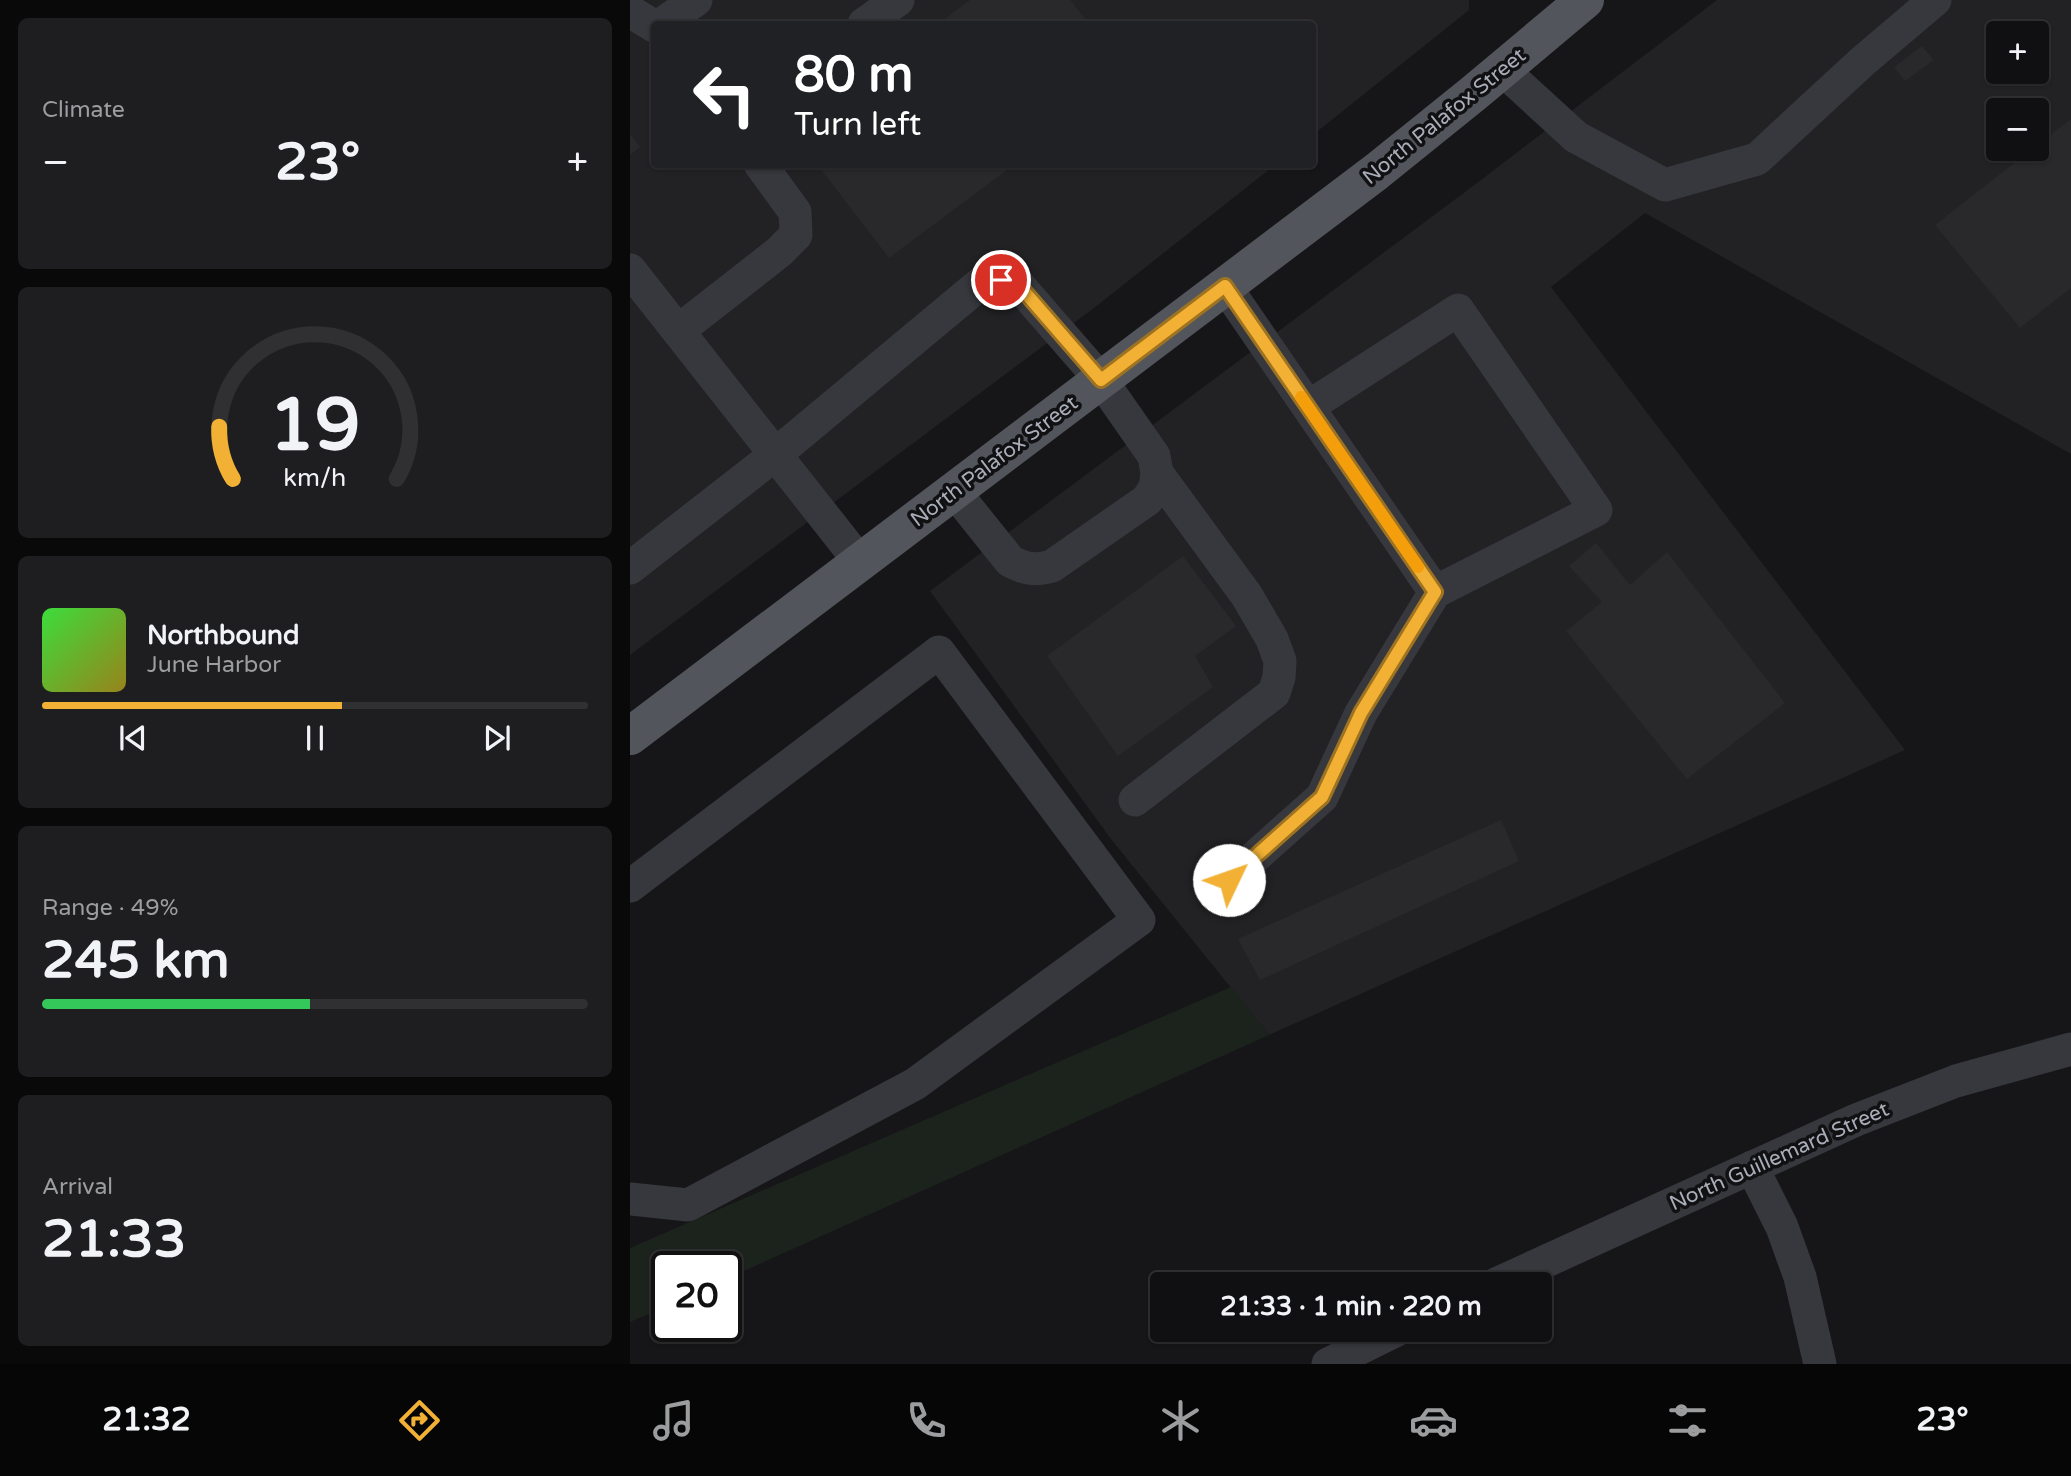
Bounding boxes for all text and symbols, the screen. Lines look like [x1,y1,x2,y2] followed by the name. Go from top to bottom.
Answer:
[1986,21,2049,161] map controls
[1986,21,2049,84] button: +
[1358,43,1531,190] street label: North Palafox Street
[794,46,913,105] text: 80 m
[679,49,770,140] icon: left
[42,96,125,124] text: Climate
[1986,98,2049,161] button: −
[794,106,921,144] text: Turn left
[275,131,360,194] text: 23°
[42,140,69,186] text: −
[567,140,588,186] text: +
[971,250,1031,310] pin
[982,261,1020,299] icon: arrive
[269,382,361,470] text: 19
[906,390,1083,532] street label: North Palafox Street
[284,463,346,493] text: km/h
[147,620,299,651] text: Northbound
[147,651,281,679] text: June Harbor
[114,719,152,757] icon: previous
[296,719,334,757] icon: pause
[478,719,516,757] icon: next
[1192,843,1266,917] position arrow
[42,894,178,922] text: Range · 49%
[42,929,230,992] text: 245 km
[1666,1097,1893,1216] street label: North Guillemard Street
[42,1173,113,1201] text: Arrival
[42,1208,186,1271] text: 21:33
[651,1251,742,1342] speed limit sign: 20
[1220,1291,1482,1322] text: 21:33 · 1 min · 220 m
[395,1396,444,1445] icon: directions
[649,1396,698,1445] icon: music
[902,1396,951,1445] icon: phone
[1156,1396,1205,1445] icon: climate
[1409,1396,1458,1445] icon: car
[1663,1396,1712,1445] icon: filters
[102,1401,191,1439] text: 21:32
[1916,1401,1969,1439] text: 23°

